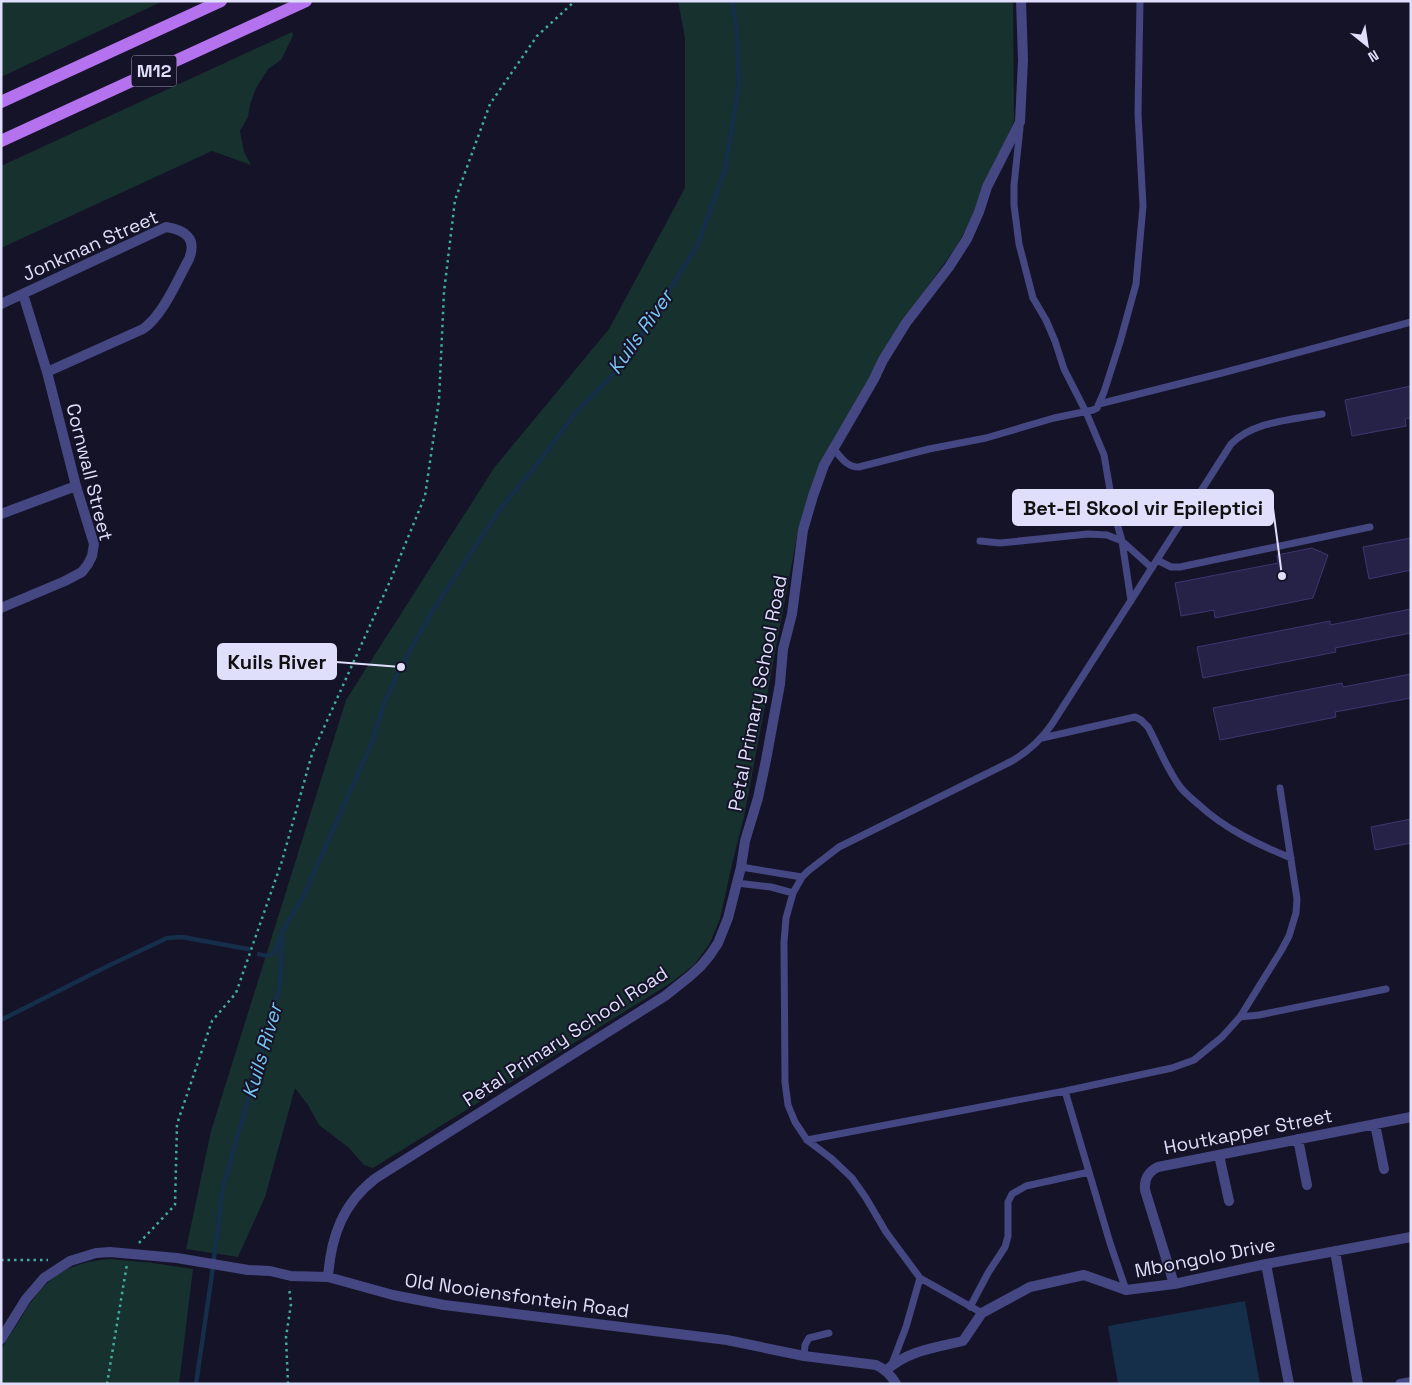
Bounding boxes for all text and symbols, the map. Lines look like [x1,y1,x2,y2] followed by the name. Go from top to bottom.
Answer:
[1342,20,1392,70] north arrow
[1365,46,1382,66] text: N
[132,56,176,86] road number: M12
[18,204,162,287] street label: Jonkman Street
[602,283,680,379] water label: Kuils River
[60,401,119,543] street label: Cornwall Street
[1013,490,1273,525] callout: Bet-El Skool vir Epileptici
[1023,495,1263,521] text: Bet-El Skool vir Epileptici
[722,573,793,813] street label: Petal Primary School Road
[218,644,336,679] callout: Kuils River
[228,649,327,675] text: Kuils River
[458,961,673,1112] street label: Petal Primary School Road
[236,998,289,1101] water label: Kuils River
[1162,1103,1335,1160] street label: Houtkapper Street
[1133,1232,1278,1283] street label: Mbongolo Drive
[403,1267,631,1324] street label: Old Nooiensfontein Road

